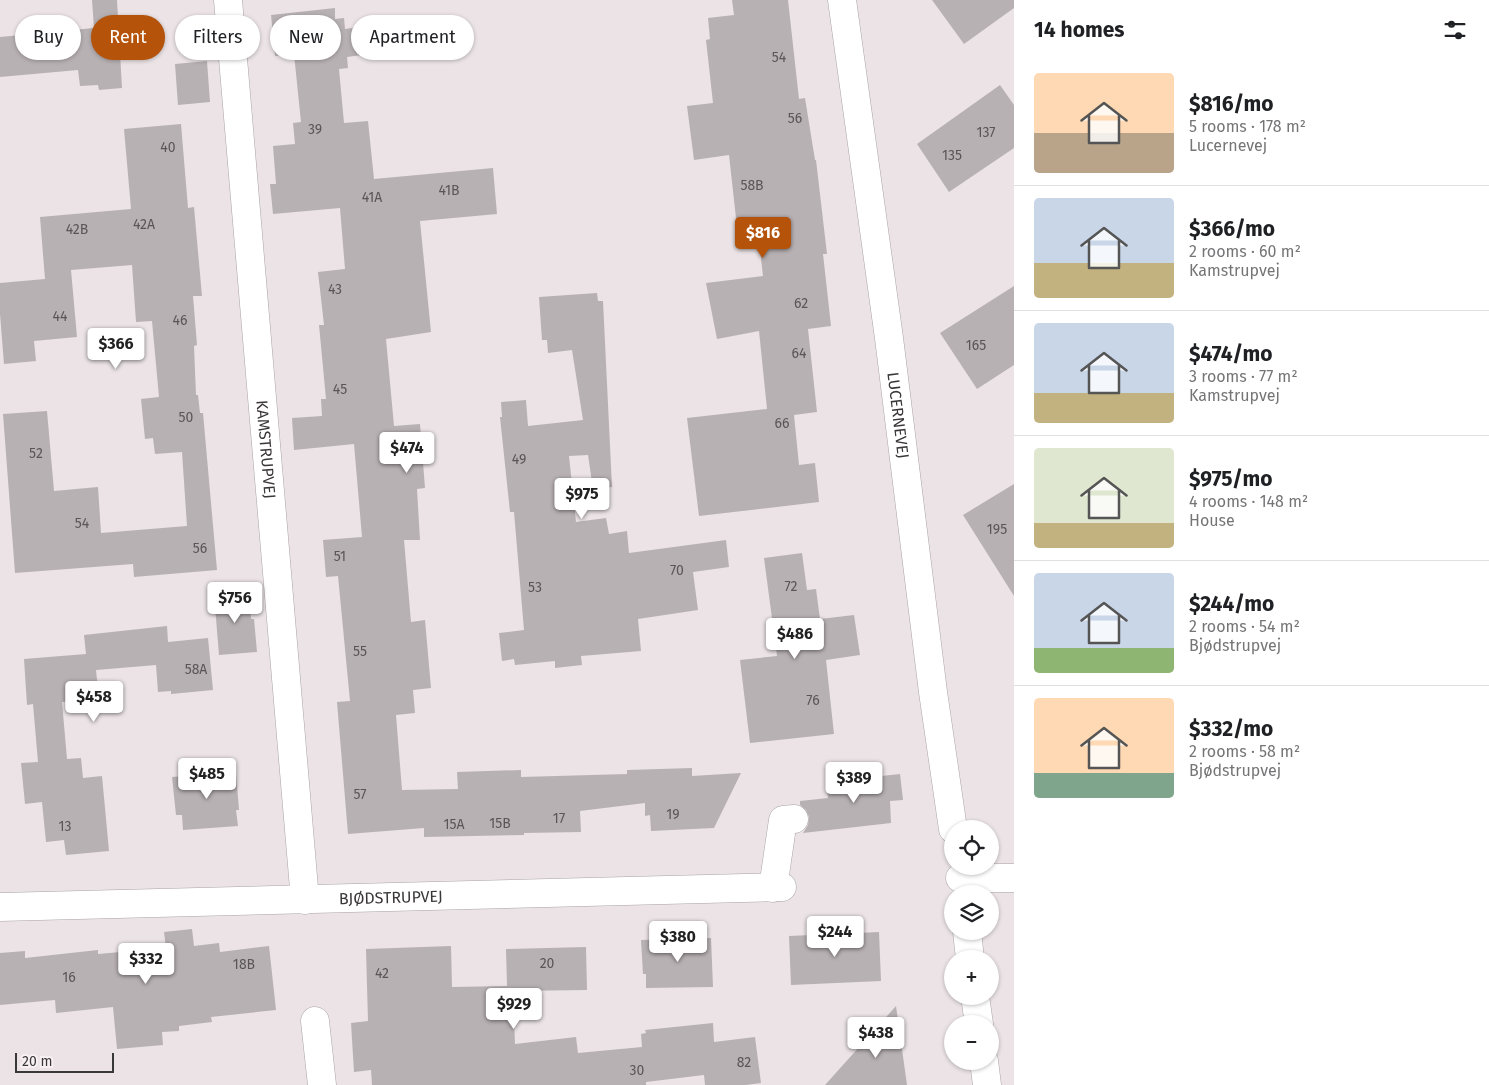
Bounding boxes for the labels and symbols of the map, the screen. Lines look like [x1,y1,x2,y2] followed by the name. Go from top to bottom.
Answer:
[772,49,787,66] house number: 54
[788,110,802,127] house number: 56
[308,121,322,138] house number: 39
[976,124,996,141] house number: 137
[160,139,176,156] house number: 40
[942,147,962,164] house number: 135
[740,177,764,194] house number: 58B
[438,182,460,199] house number: 41B
[362,189,382,206] house number: 41A
[133,216,155,233] house number: 42A
[733,216,793,259] pin: $816
[66,221,88,238] house number: 42B
[328,281,342,298] house number: 43
[794,295,808,312] house number: 62
[53,308,68,325] house number: 44
[173,312,187,329] house number: 46
[86,328,146,370] pin: $366
[966,337,986,354] house number: 165
[792,345,807,362] house number: 64
[884,371,913,460] street label: LUCERNEVEJ
[333,381,347,398] house number: 45
[253,399,280,499] street label: KAMSTRUPVEJ
[179,409,194,426] house number: 50
[775,415,789,432] house number: 66
[377,432,437,474] pin: $474
[29,445,43,462] house number: 52
[512,451,526,468] house number: 49
[552,478,612,520] pin: $975
[75,515,90,532] house number: 54
[987,521,1007,538] house number: 195
[193,540,207,557] house number: 56
[334,548,346,565] house number: 51
[670,562,684,579] house number: 70
[785,578,798,595] house number: 72
[528,579,542,596] house number: 53
[205,582,265,624] pin: $756
[765,618,825,660] pin: $486
[353,643,367,660] house number: 55
[185,661,207,678] house number: 58A
[64,680,124,723] pin: $458
[806,692,820,709] house number: 76
[177,758,237,800] pin: $485
[824,762,884,804] pin: $389
[354,786,366,803] house number: 57
[666,806,680,823] house number: 19
[553,810,565,827] house number: 17
[489,815,511,832] house number: 15B
[443,816,465,833] house number: 15A
[58,818,72,835] house number: 13
[339,886,443,908] street label: BJØDSTRUPVEJ
[805,916,865,958] pin: $244
[648,920,708,963] pin: $380
[116,942,176,985] pin: $332
[540,955,555,972] house number: 20
[233,956,255,973] house number: 18B
[375,965,389,982] house number: 42
[62,969,76,986] house number: 16
[484,988,544,1030] pin: $929
[846,1016,906,1059] pin: $438
[15,1050,114,1073] scale bar
[737,1054,751,1071] house number: 82
[630,1062,645,1079] house number: 30

